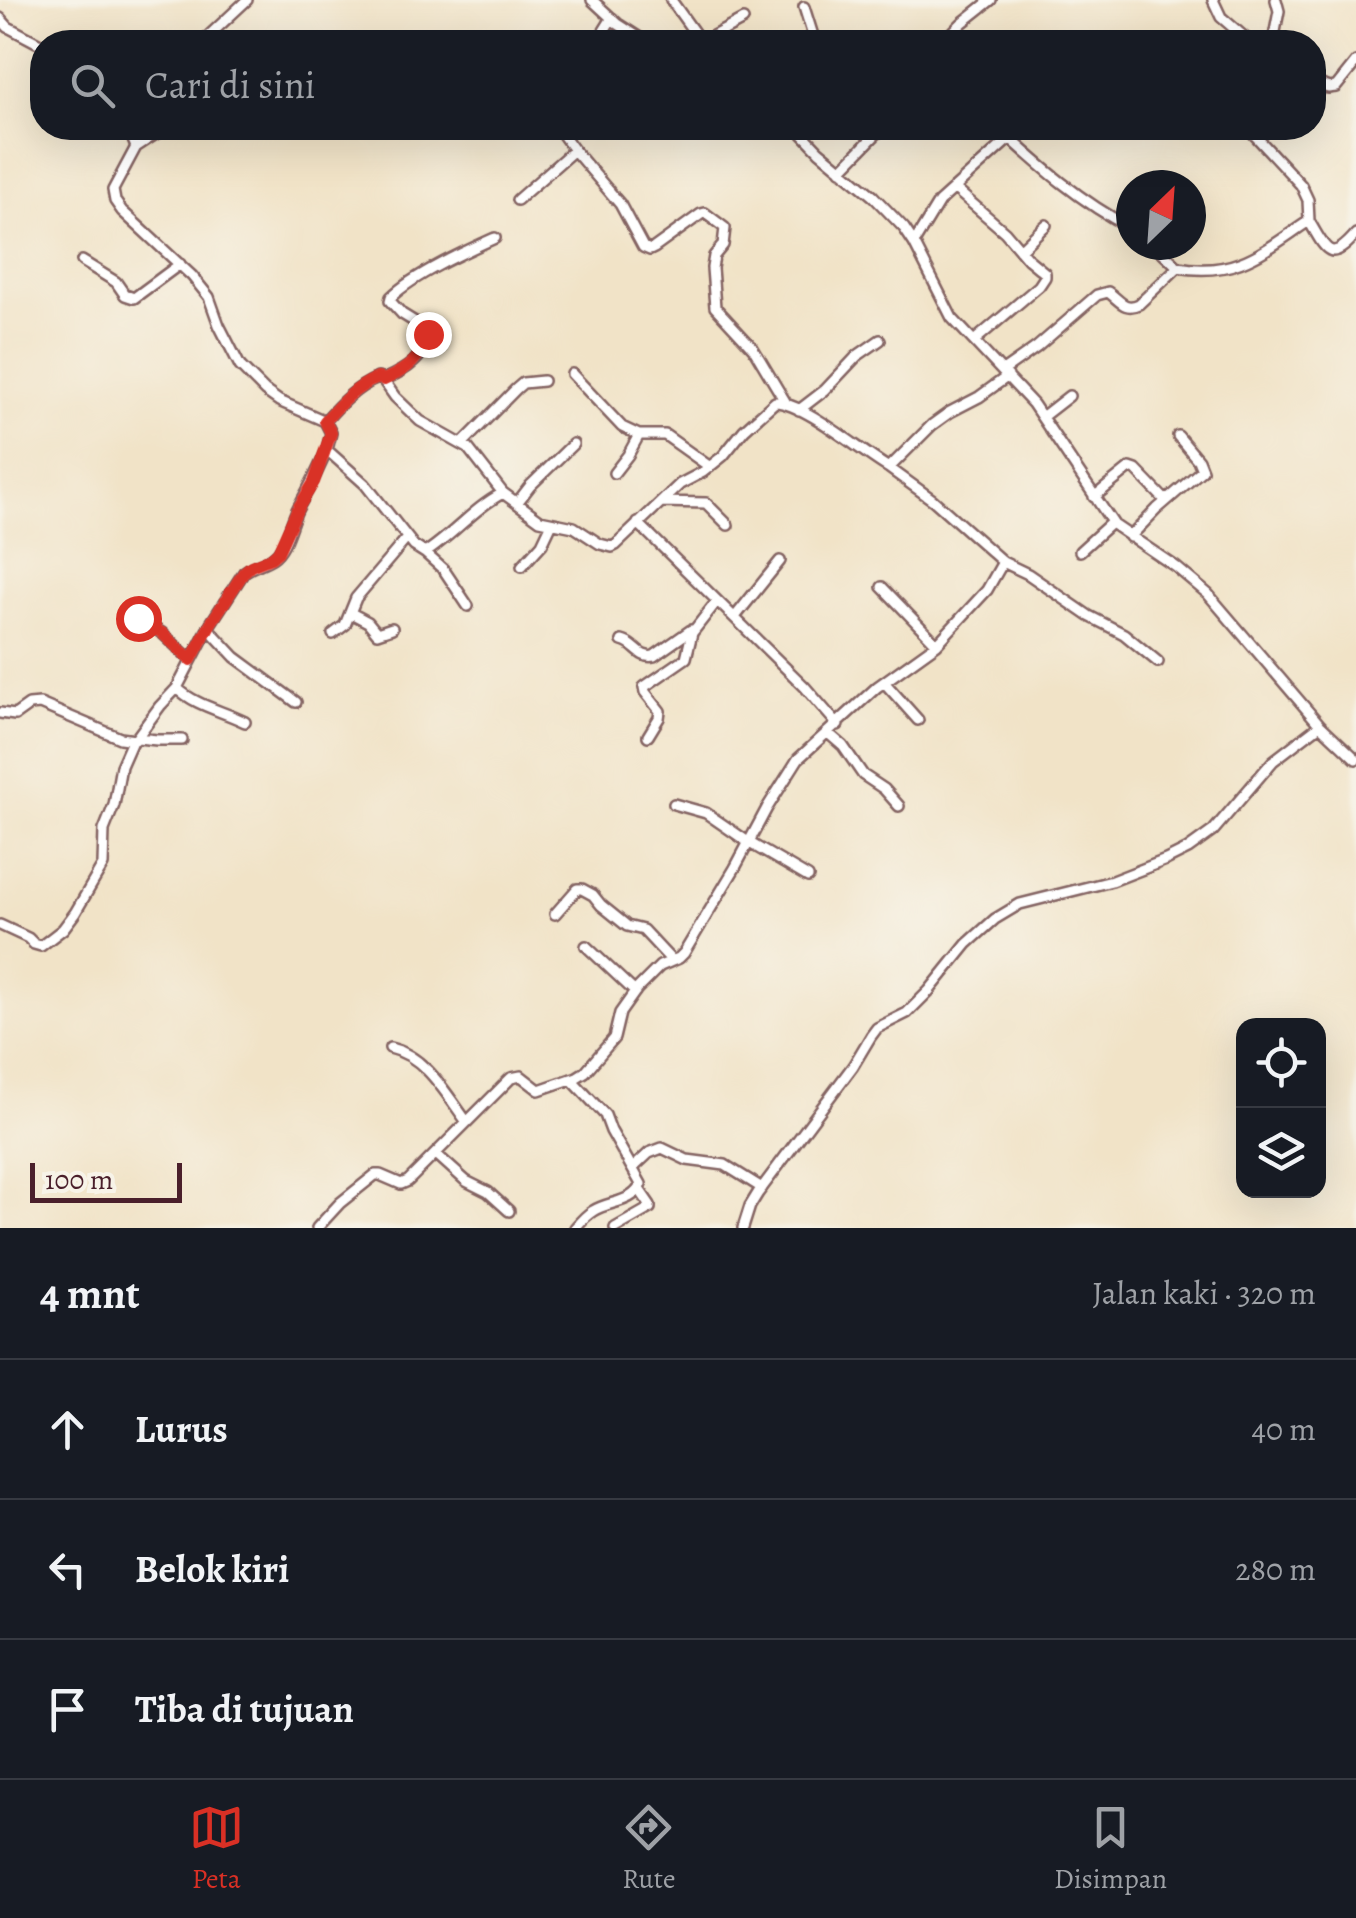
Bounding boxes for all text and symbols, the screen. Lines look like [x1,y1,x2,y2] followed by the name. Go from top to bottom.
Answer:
[30,30,1326,140] search box
[65,58,120,113] icon: search
[145,59,315,111] text: Cari di sini
[1116,170,1206,260] north arrow
[406,312,452,358] route end
[116,596,162,642] route start
[1236,1018,1326,1198] map controls
[1236,1018,1326,1108] button: locate
[1236,1108,1326,1198] button: layers
[30,1158,182,1202] scale bar
[45,1161,113,1199] text: 100 m
[40,1265,140,1322] text: 4 mnt
[1092,1271,1316,1315] text: Jalan kaki · 320 m
[40,1402,95,1457] icon: ahead
[135,1403,228,1455] text: Lurus
[1251,1407,1316,1451] text: 40 m
[40,1542,95,1597] icon: left
[135,1543,289,1595] text: Belok kiri
[1235,1547,1316,1591] text: 280 m
[40,1682,95,1737] icon: arrive
[135,1683,354,1735] text: Tiba di tujuan
[189,1800,244,1898] tab: Peta
[621,1800,676,1898] tab: Rute
[1054,1800,1167,1898] tab: Disimpan

